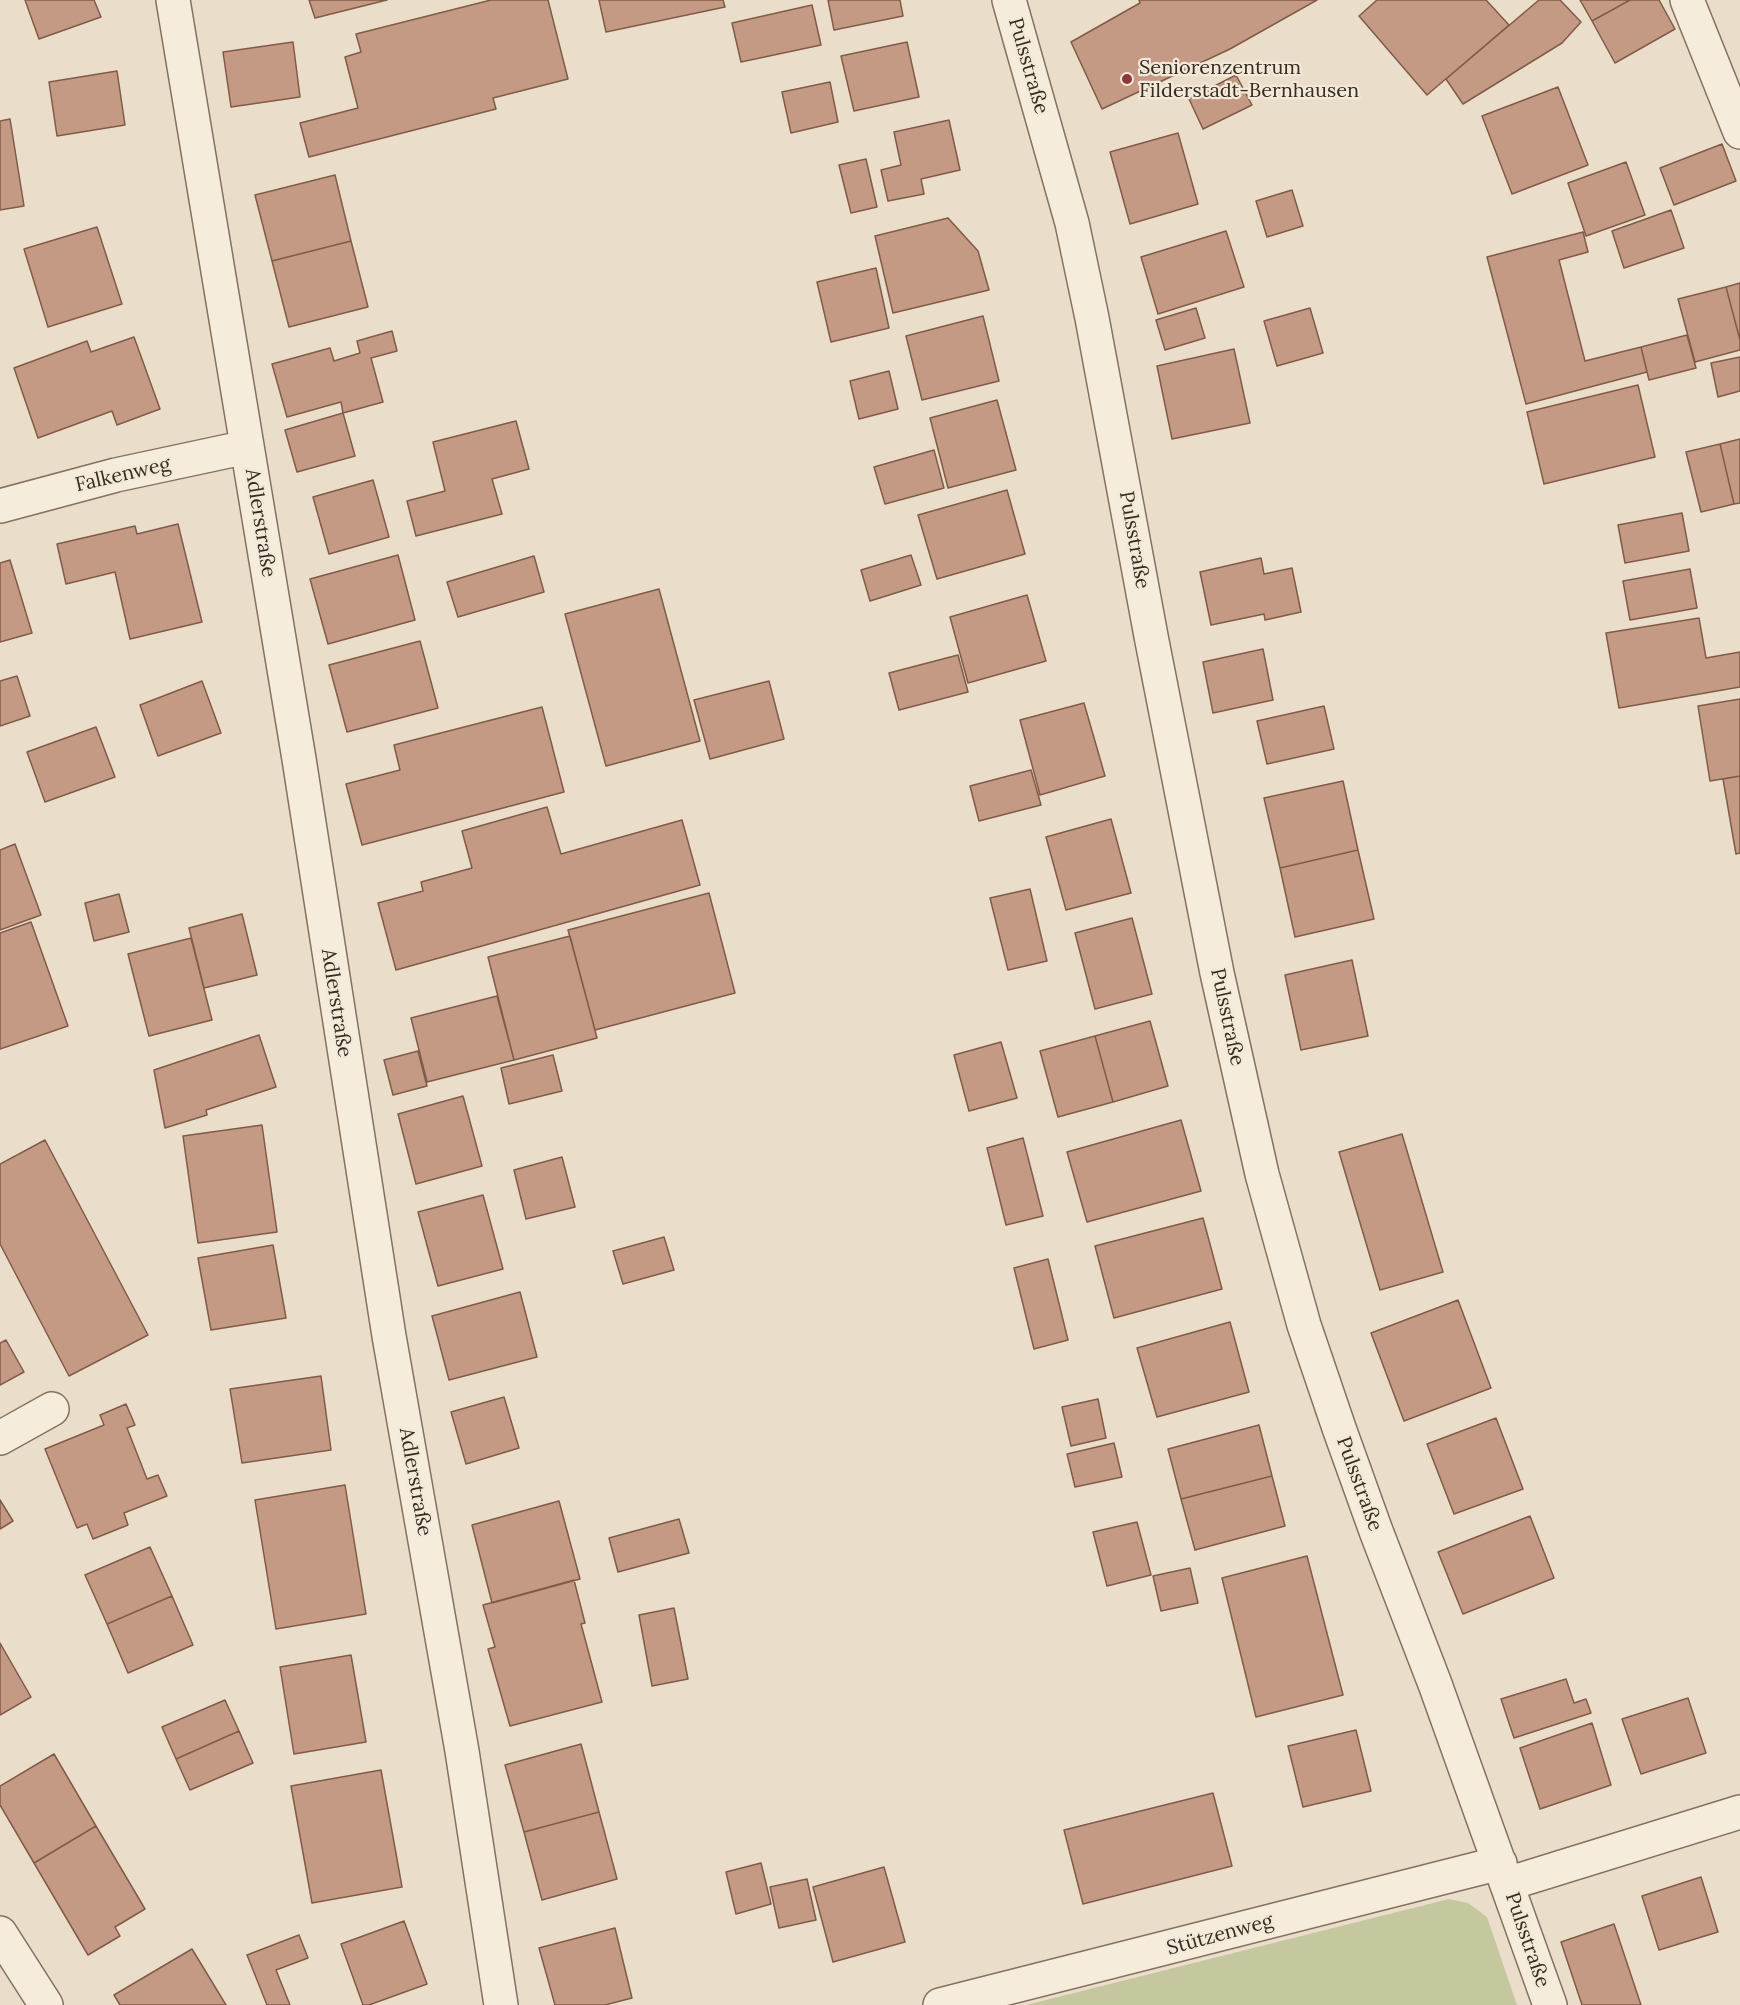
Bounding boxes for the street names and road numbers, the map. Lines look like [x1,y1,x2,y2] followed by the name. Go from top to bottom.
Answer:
[1003,15,1053,117] street label: Pulsstraße
[73,452,173,498] street label: Falkenweg
[240,467,280,579] street label: Adlerstraße
[1114,489,1154,591] street label: Pulsstraße
[316,947,356,1059] street label: Adlerstraße
[1205,966,1249,1068] street label: Pulsstraße
[394,1426,436,1538] street label: Adlerstraße
[1331,1433,1387,1535] street label: Pulsstraße
[1500,1889,1554,1991] street label: Pulsstraße
[1164,1909,1276,1961] street label: Stützenweg

